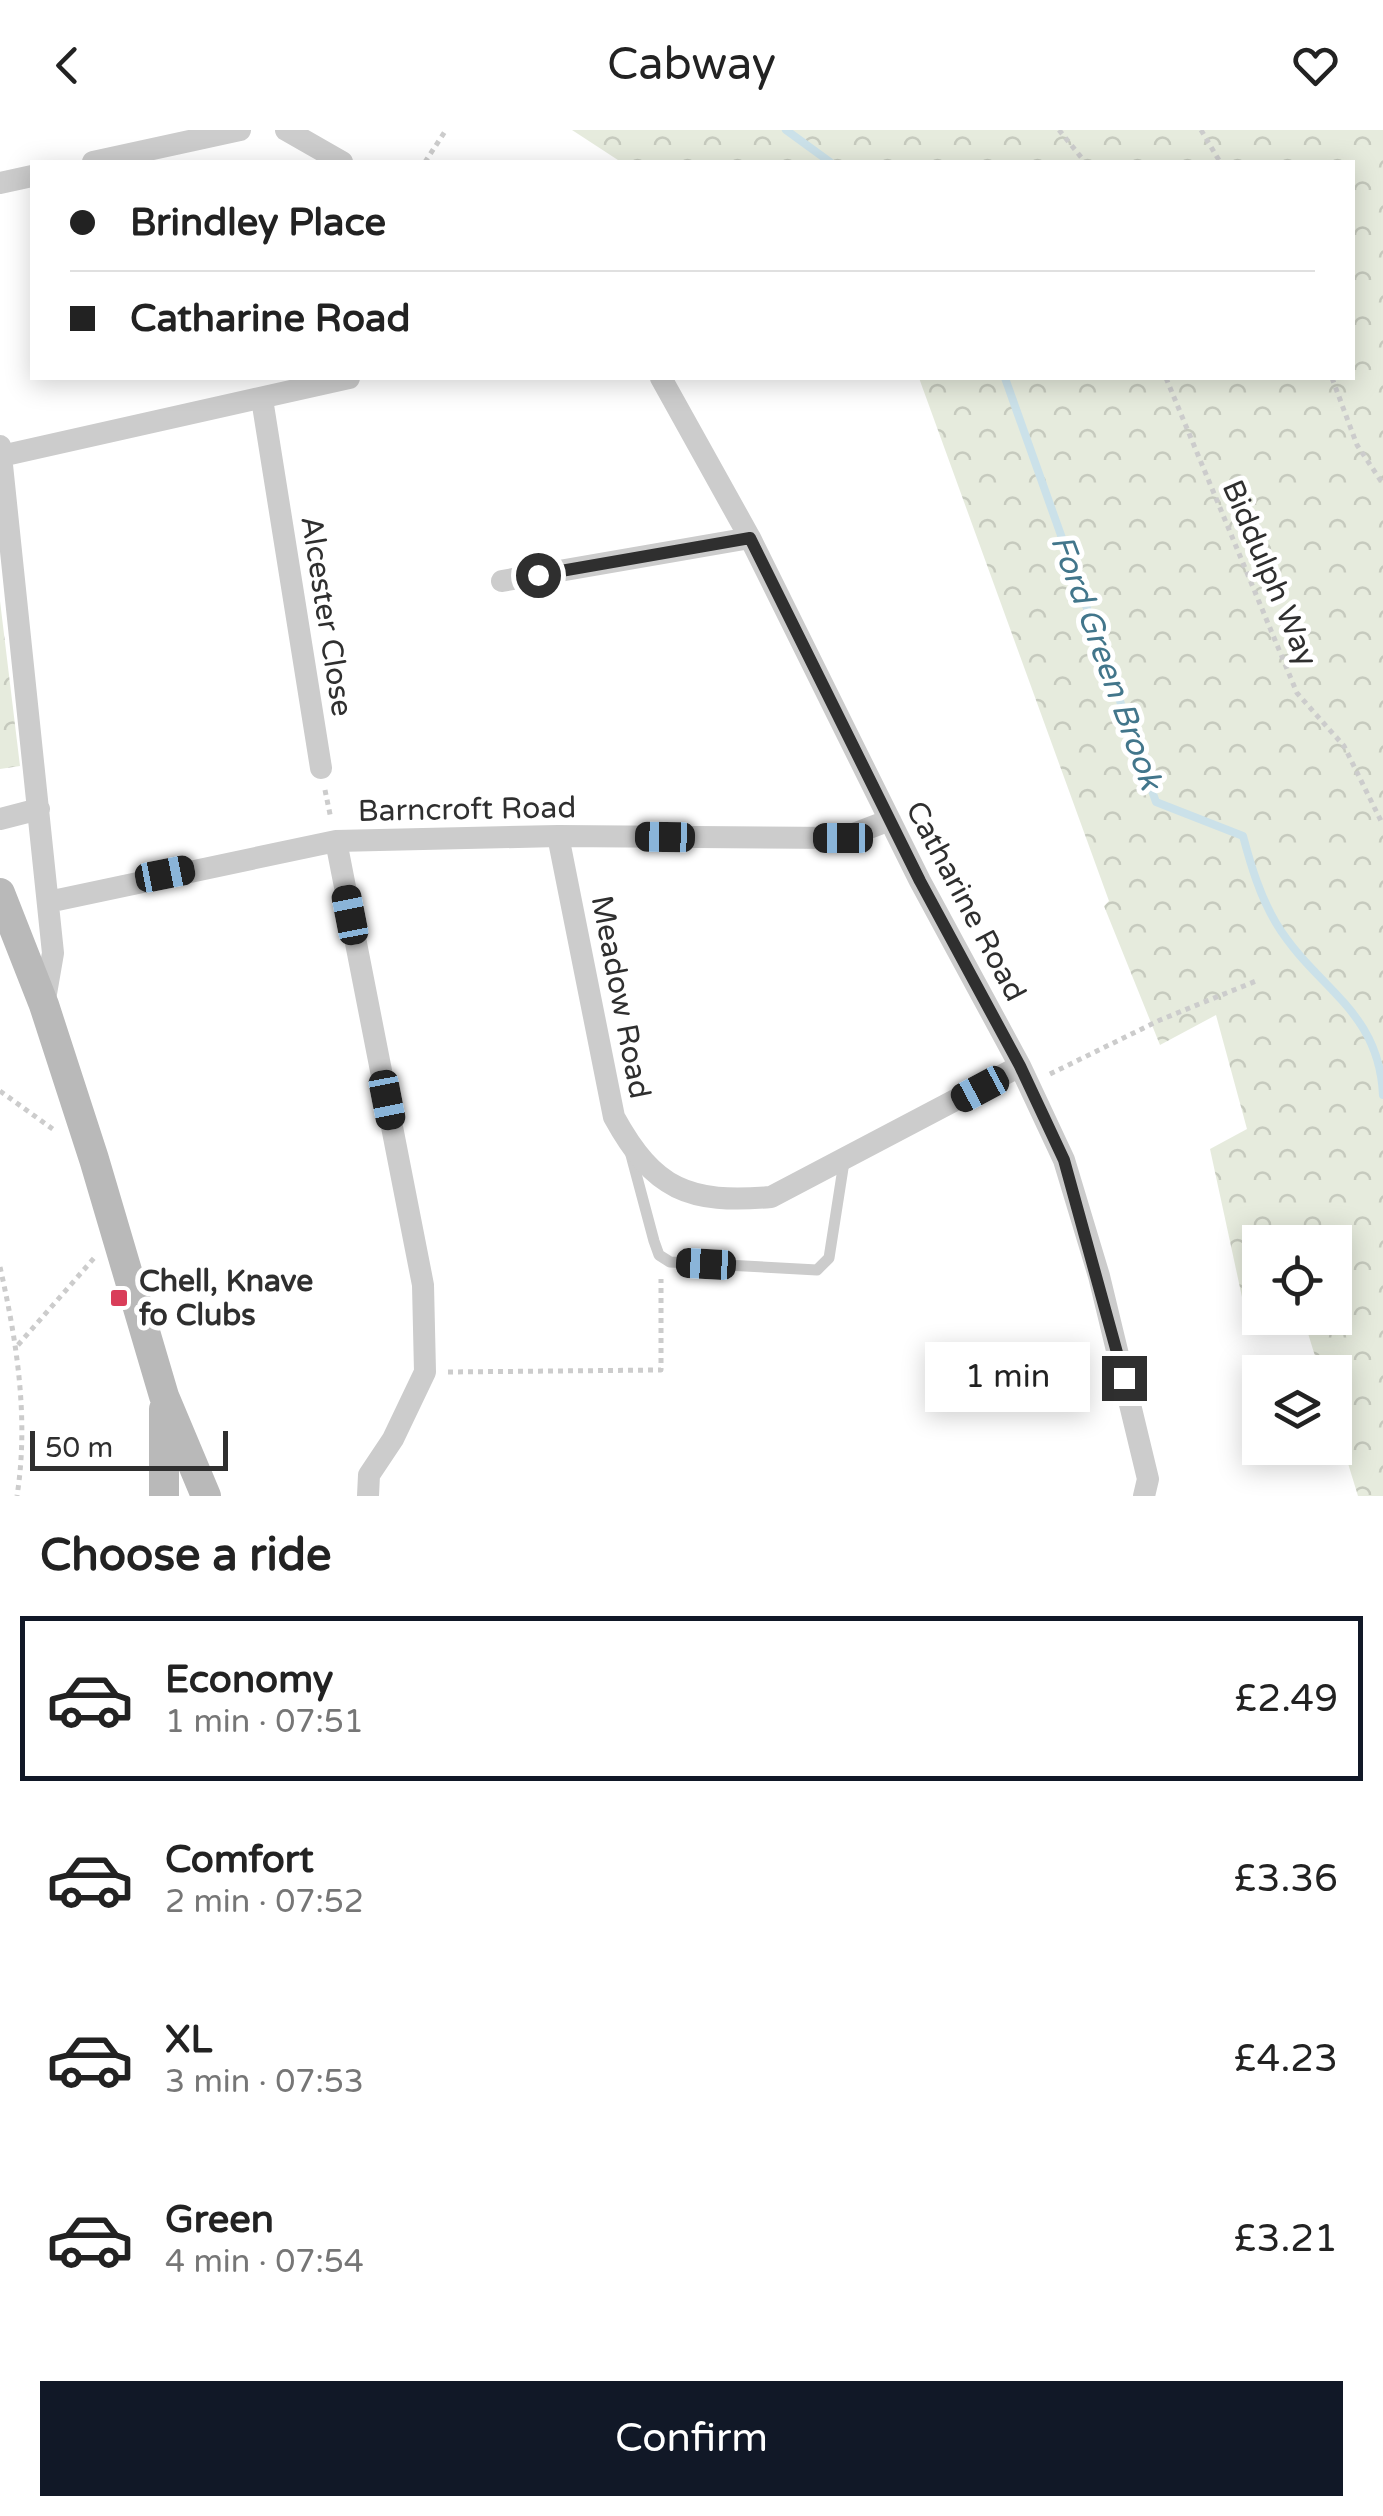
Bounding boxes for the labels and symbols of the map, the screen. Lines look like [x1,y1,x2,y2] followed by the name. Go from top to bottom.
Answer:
[1214,475,1325,672] street label: Biddulph Way
[292,513,361,719] street label: Alcester Close
[1042,530,1171,797] water label: Ford Green Brook
[516,553,561,598] route start
[358,789,576,830] street label: Barncroft Road
[897,795,1034,1008] street label: Catharine Road
[635,821,695,853] car
[813,823,873,853] car
[133,854,197,894] car
[330,883,370,947] car
[583,892,658,1102] street label: Meadow Road
[946,1062,1014,1116] car
[367,1068,407,1132] car
[675,1247,737,1281] car
[139,1263,313,1334] place label: Chell, Knave fo Clubs
[108,1287,130,1309] marker: Chell, Knave fo Clubs
[924,1343,1089,1413] callout: 1 min
[1102,1356,1147,1401] route end
[30,1426,228,1470] scale bar

